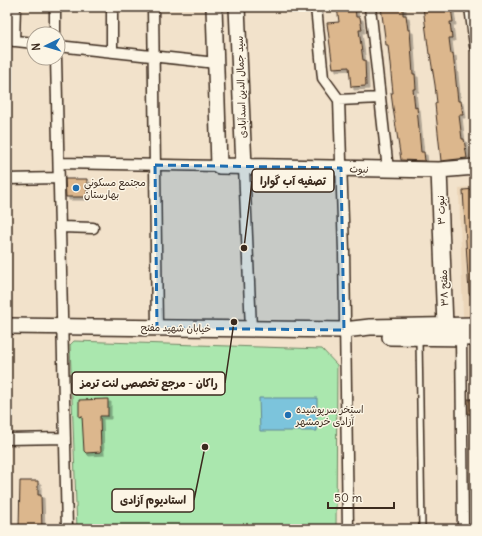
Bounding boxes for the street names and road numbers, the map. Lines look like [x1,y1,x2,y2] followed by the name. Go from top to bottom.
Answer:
[233,35,249,138] street label: سید جمال الدین اسدآبادی
[349,162,369,176] street label: نبوت
[434,195,448,225] street label: نبوت ۳
[437,269,452,307] street label: مفتح ۳۸
[141,321,211,336] street label: خیابان شهید مفتح

